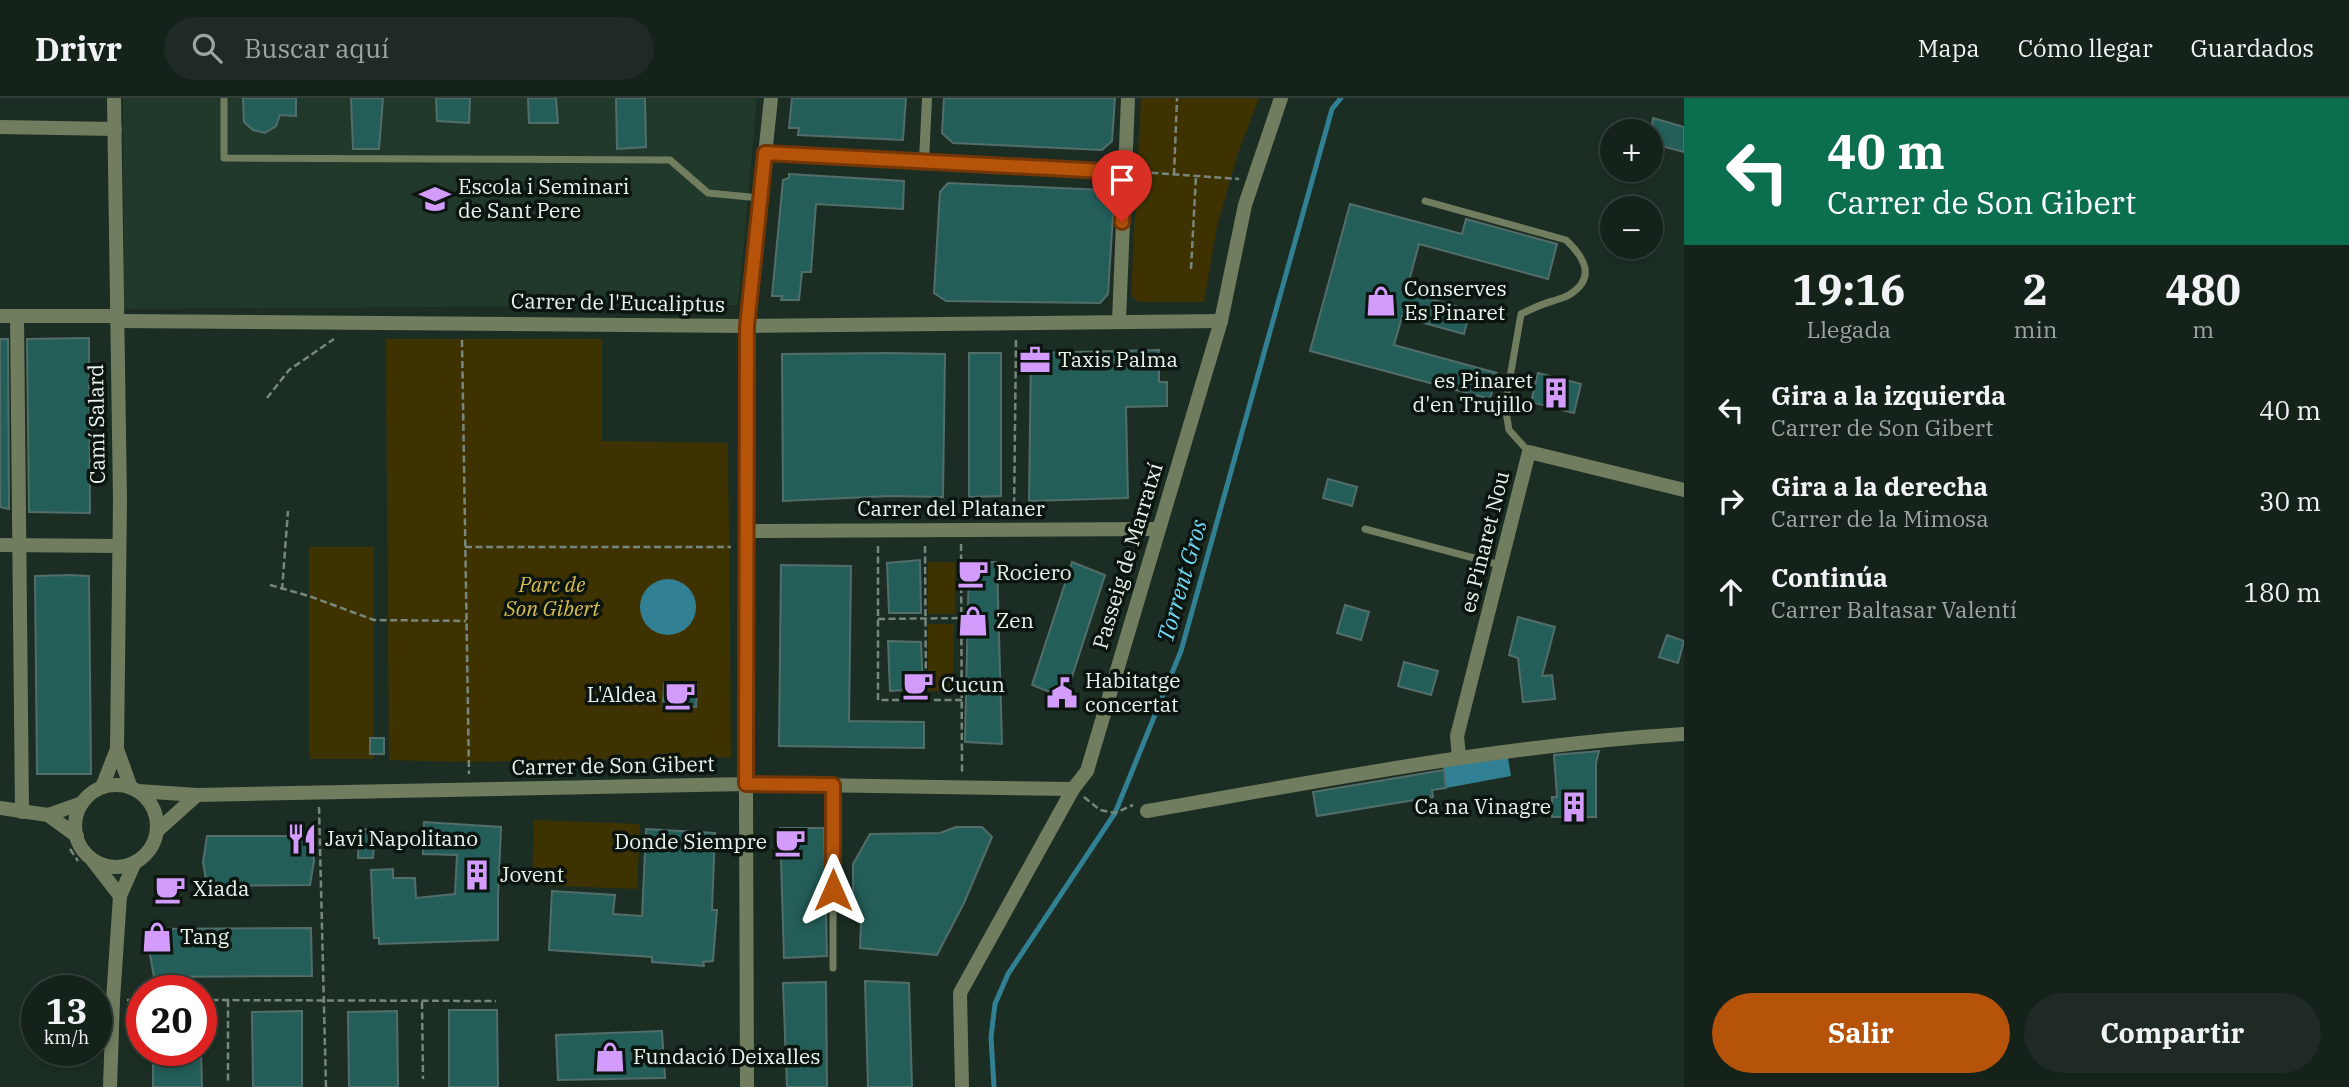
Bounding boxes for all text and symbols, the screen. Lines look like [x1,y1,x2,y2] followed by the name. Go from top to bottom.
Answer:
[164,17,654,80] search box
[35,27,122,70] text: Drivr
[188,29,226,67] icon: search
[244,31,389,65] text: Buscar aquí
[1918,32,1980,64] text: Mapa
[2018,32,2153,64] text: Cómo llegar
[2191,32,2314,64] text: Guardados
[1600,119,1663,259] map controls
[1600,119,1663,182] button: +
[1827,119,1945,182] text: 40 m
[1712,126,1803,217] icon: left
[1092,150,1152,222] pin
[1103,161,1141,199] icon: arrive
[458,172,629,224] place label: Escola i Seminari de Sant Pere
[1827,181,2136,223] text: Carrer de Son Gibert
[418,182,452,216] school or university icon: Escola i Seminari de Sant Pere
[1600,196,1663,259] button: −
[1792,262,1906,317] text: 19:16
[2023,262,2048,317] text: 2
[2165,262,2241,317] text: 480
[1404,274,1507,326] place label: Conserves Es Pinaret
[1364,284,1398,318] shop icon: Conserves Es Pinaret
[511,286,725,318] street label: Carrer de l'Eucaliptus
[1807,314,1891,344] text: Llegada
[2014,314,2057,344] text: min
[2192,314,2214,344] text: m
[1018,343,1052,377] office icon: Taxis Palma
[1058,345,1178,373] place label: Taxis Palma
[81,364,111,484] street label: Camí Salard
[1413,366,1533,418] place label: es Pinaret d'en Trujillo
[1539,376,1573,410] building icon: es Pinaret d'en Trujillo
[1771,378,2006,412] text: Gira a la izquierda
[1712,391,1750,429] icon: left
[2259,393,2321,427] text: 40 m
[1771,412,1993,442] text: Carrer de Son Gibert
[1085,459,1169,652] street label: Passeig de Marratxí
[1453,468,1515,615] street label: es Pinaret Nou
[1771,469,1988,503] text: Gira a la derecha
[1712,482,1750,520] icon: right
[2259,484,2321,518] text: 30 m
[857,494,1046,522] street label: Carrer del Plataner
[1771,503,1989,533] text: Carrer de la Mimosa
[1149,515,1213,646] water label: Torrent Gros
[956,556,990,590] cafe icon: Rociero
[996,558,1072,586] place label: Rociero
[1771,560,1888,594] text: Continúa
[503,570,600,622] park label: Parc de Son Gibert
[1712,573,1750,611] icon: ahead
[2243,575,2321,609] text: 180 m
[1771,594,2017,624] text: Carrer Baltasar Valentí
[956,604,990,638] shop icon: Zen
[996,606,1034,634] place label: Zen
[1085,666,1180,718] place label: Habitatge concertat
[901,668,935,702] cafe icon: Cucun
[941,670,1005,698] place label: Cucun
[1045,676,1079,710] public building icon: Habitatge concertat
[663,678,697,712] cafe icon: L'Aldea
[587,680,657,708] place label: L'Aldea
[511,749,715,781] street label: Carrer de Son Gibert
[1557,790,1591,824] building icon: Ca na Vinagre
[1415,792,1551,820] place label: Ca na Vinagre
[285,822,319,856] restaurant icon: Javi Napolitano
[325,824,478,852] place label: Javi Napolitano
[773,825,807,859] cafe icon: Donde Siempre
[614,827,767,855] place label: Donde Siempre
[796,853,870,927] position arrow
[460,858,494,892] building icon: Jovent
[500,860,564,888] place label: Jovent
[153,872,187,906] cafe icon: Xiada
[193,874,249,902] place label: Xiada
[140,920,174,954] shop icon: Tang
[180,922,230,950] place label: Tang
[126,975,217,1066] speed limit sign: 20
[45,988,88,1034] text: 13
[1712,993,2010,1073] button: Salir
[2024,993,2321,1073] button: Compartir
[44,1026,89,1049] text: km/h
[593,1040,627,1074] shop icon: Fundació Deixalles
[633,1042,821,1070] place label: Fundació Deixalles

